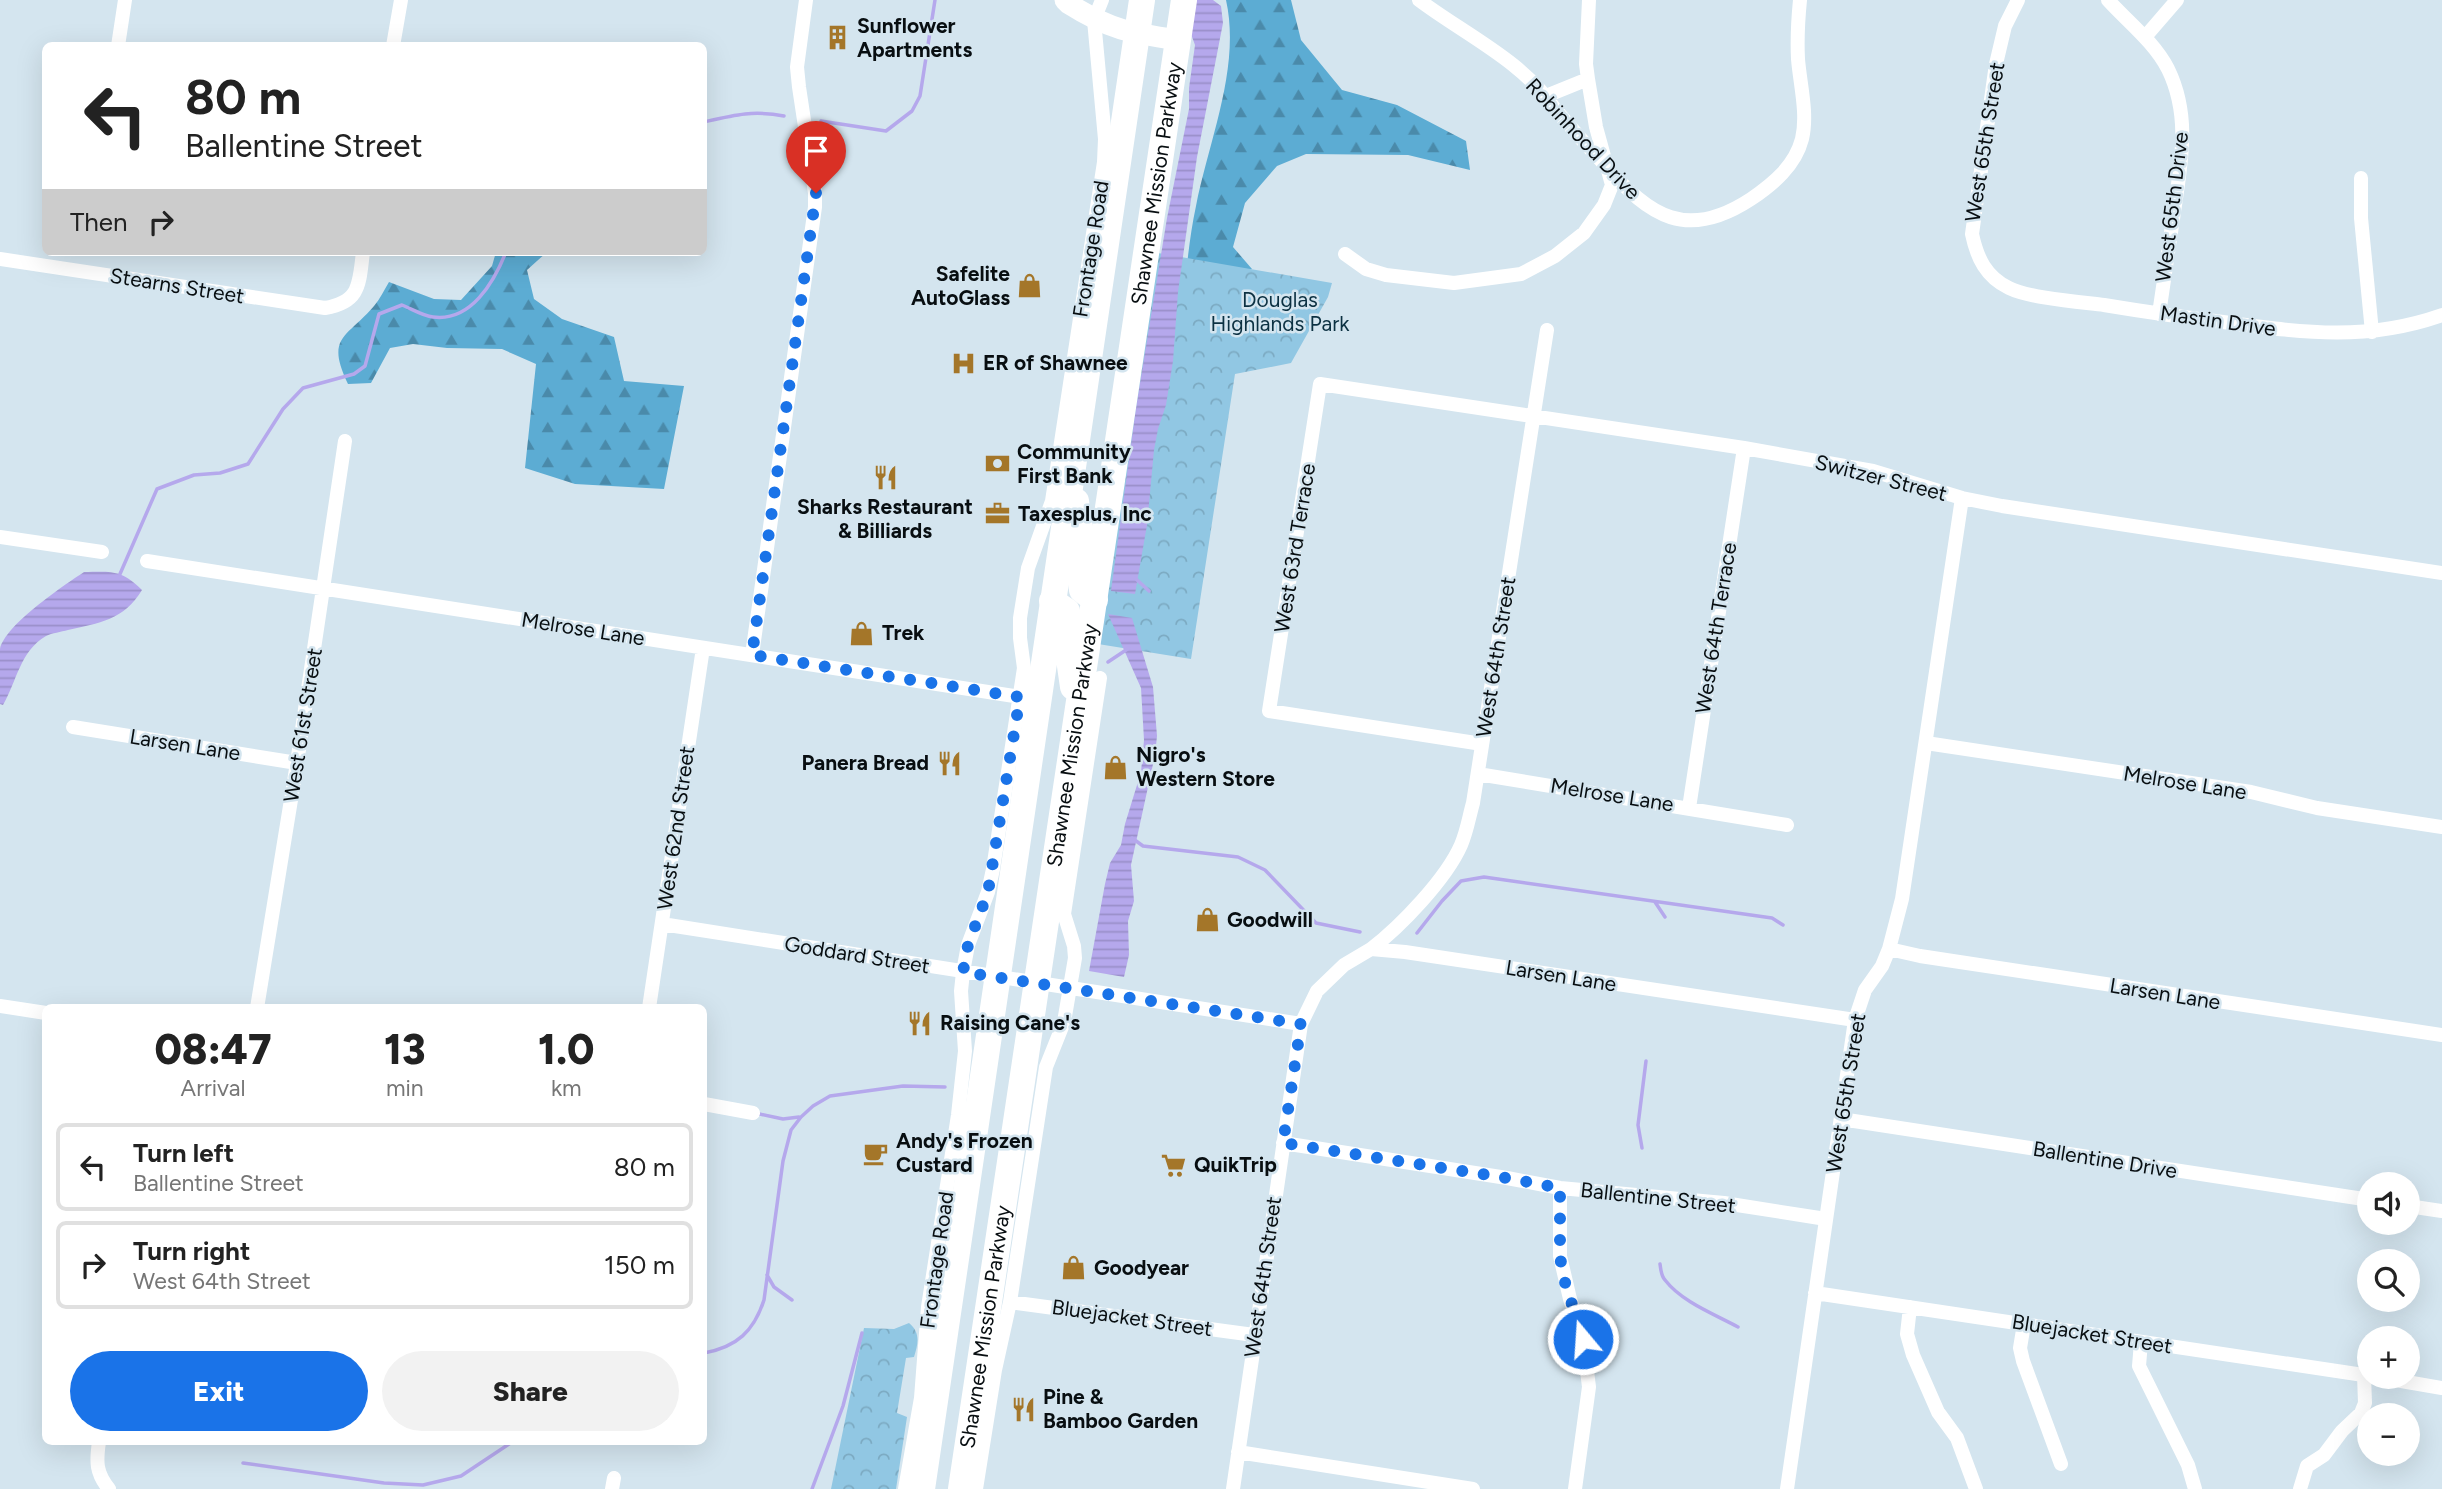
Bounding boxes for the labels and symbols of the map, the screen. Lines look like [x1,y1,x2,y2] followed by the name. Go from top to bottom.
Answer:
[857,13,973,62] place label: Sunflower Apartments
[823,24,851,52] building icon: Sunflower Apartments
[1125,60,1187,307] street label: Shawnee Mission Parkway
[1960,60,2009,224] street label: West 65th Street
[1521,73,1646,204] street label: Robinhood Drive
[786,121,846,193] pin
[2150,130,2193,283] street label: West 65th Drive
[1067,179,1114,319] street label: Frontage Road
[911,261,1010,310] place label: Safelite AutoGlass
[108,263,246,308] street label: Stearns Street
[1016,272,1044,300] shop icon: Safelite AutoGlass
[1211,287,1350,336] park label: Douglas Highlands Park
[2159,300,2278,341] street label: Mastin Drive
[949,349,977,377] hospital icon: ER of Shawnee
[983,350,1128,375] place label: ER of Shawnee
[1017,439,1132,488] place label: Community First Bank
[1813,449,1950,506] street label: Switzer Street
[983,450,1011,478] bank icon: Community First Bank
[1269,461,1320,634] street label: West 63rd Terrace
[871,464,899,492] restaurant icon: Sharks Restaurant & Billiards
[797,494,973,543] place label: Sharks Restaurant & Billiards
[984,500,1012,528] office icon: Taxesplus, Inc
[1018,501,1152,526] place label: Taxesplus, Inc
[1690,541,1741,715] street label: West 64th Terrace
[1470,575,1521,739] street label: West 64th Street
[520,606,646,651] street label: Melrose Lane
[848,619,876,647] shop icon: Trek
[882,620,925,645] place label: Trek
[1041,622,1102,868] street label: Shawnee Mission Parkway
[278,646,327,804] street label: West 61st Street
[128,723,242,766] street label: Larsen Lane
[1136,742,1275,791] place label: Nigro's Western Store
[652,744,699,912] street label: West 62nd Street
[935,749,963,777] restaurant icon: Panera Bread
[802,750,929,775] place label: Panera Bread
[1102,753,1130,781] shop icon: Nigro's Western Store
[2122,760,2248,805] street label: Melrose Lane
[1549,772,1675,817] street label: Melrose Lane
[1193,906,1221,934] shop icon: Goodwill
[1227,907,1313,932] place label: Goodwill
[783,931,932,978] street label: Goddard Street
[1504,954,1618,997] street label: Larsen Lane
[2108,972,2222,1015] street label: Larsen Lane
[906,1009,934,1037] restaurant icon: Raising Cane's
[940,1010,1080,1035] place label: Raising Cane's
[1821,1011,1870,1175] street label: West 65th Street
[896,1128,1033,1177] place label: Andy's Frozen Custard
[2031,1136,2179,1183] street label: Ballentine Drive
[862,1139,890,1167] cafe icon: Andy's Frozen Custard
[1160,1151,1188,1179] supermarket icon: QuikTrip
[1194,1152,1277,1177] place label: QuikTrip
[1579,1177,1737,1218] street label: Ballentine Street
[915,1190,958,1330] street label: Frontage Road
[1239,1195,1286,1359] street label: West 64th Street
[954,1203,1015,1450] street label: Shawnee Mission Parkway
[1060,1254,1088,1282] shop icon: Goodyear
[1094,1255,1189,1280] place label: Goodyear
[1050,1294,1214,1341] street label: Bluejacket Street
[1546,1302,1620,1376] position arrow
[2010,1309,2174,1359] street label: Bluejacket Street
[1043,1384,1198,1433] place label: Pine & Bamboo Garden
[1009,1395,1037,1423] restaurant icon: Pine & Bamboo Garden

